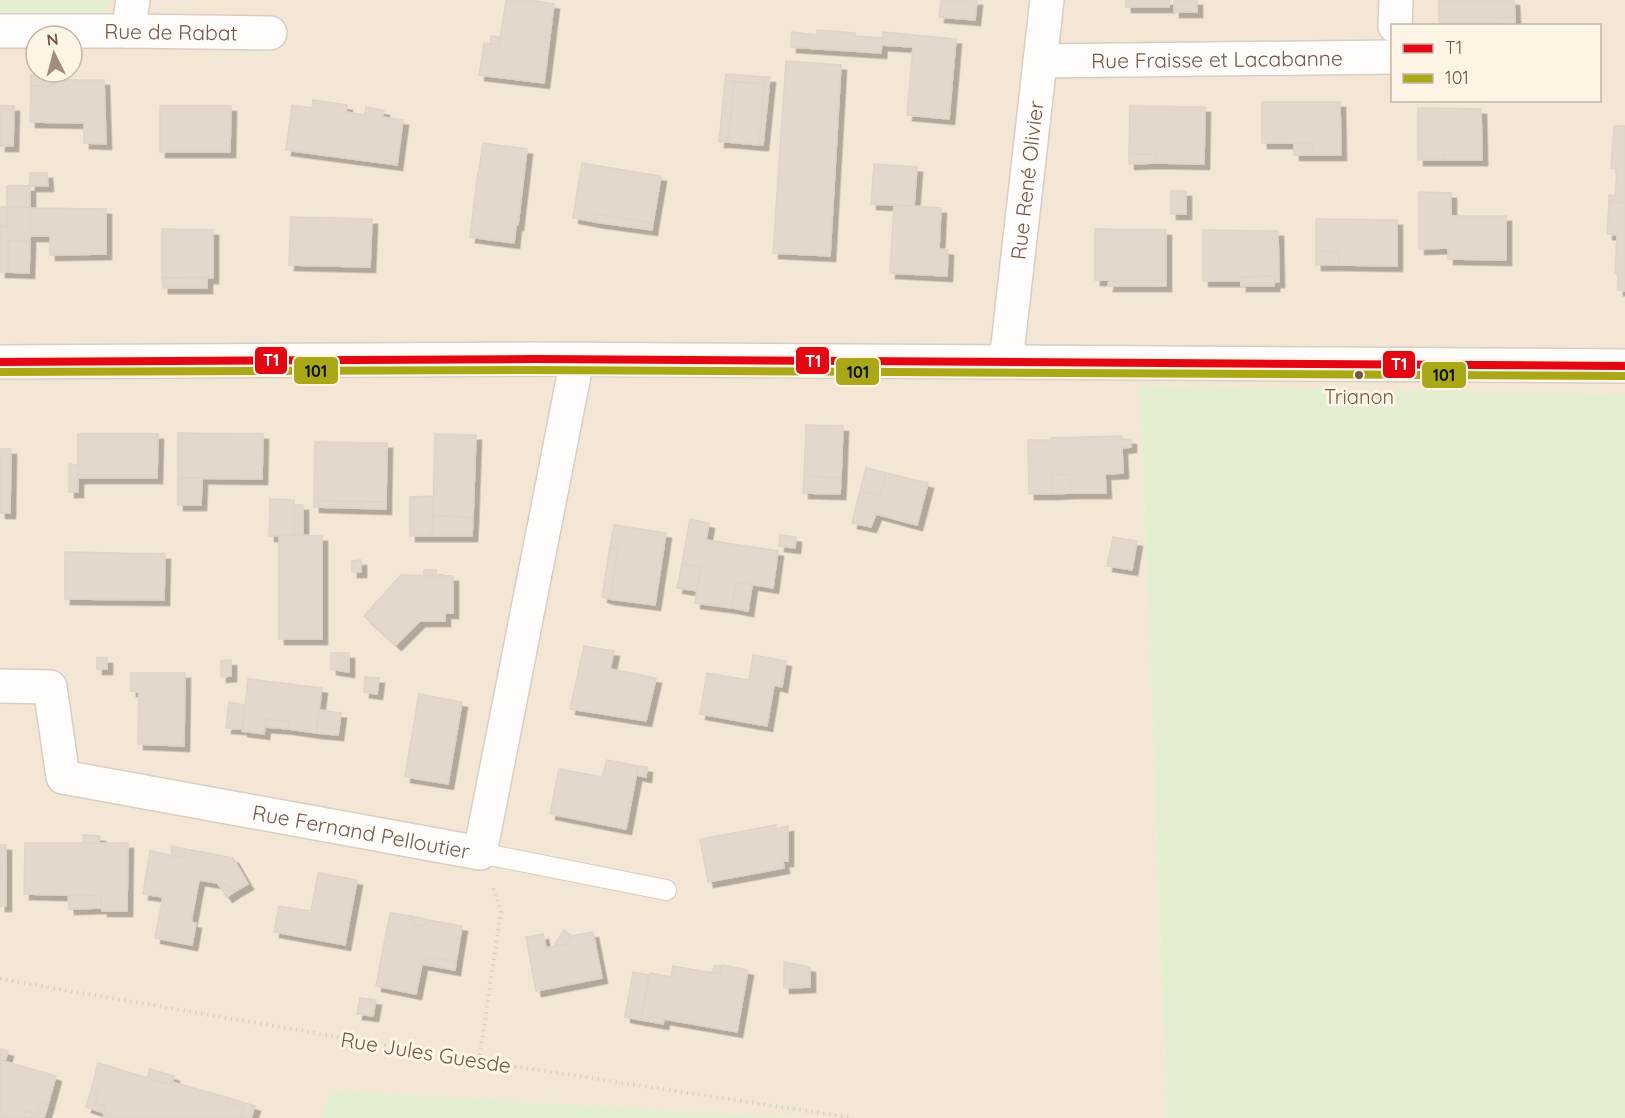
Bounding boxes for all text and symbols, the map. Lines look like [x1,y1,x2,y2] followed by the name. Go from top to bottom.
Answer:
[104,18,238,46] street label: Rue de Rabat
[24,24,84,84] north arrow
[1391,24,1601,102] legend
[46,29,59,50] text: N
[1445,36,1463,59] text: T1
[1091,45,1343,73] street label: Rue Fraisse et Lacabanne
[1445,66,1469,89] text: 101
[1005,99,1049,261] street label: Rue René Olivier
[254,346,288,375] line badge: T1
[795,346,830,375] line badge: T1
[263,350,279,370] text: T1
[1382,350,1416,379] line badge: T1
[805,351,821,371] text: T1
[1391,354,1407,374] text: T1
[293,356,339,385] line badge: 101
[835,357,880,386] line badge: 101
[305,361,327,381] text: 101
[1421,361,1467,389] line badge: 101
[847,362,869,382] text: 101
[1433,365,1455,385] text: 101
[1353,369,1365,381] marker: Trianon
[1324,384,1394,409] place label: Trianon
[250,799,472,864] street label: Rue Fernand Pelloutier
[339,1026,513,1078] street label: Rue Jules Guesde

